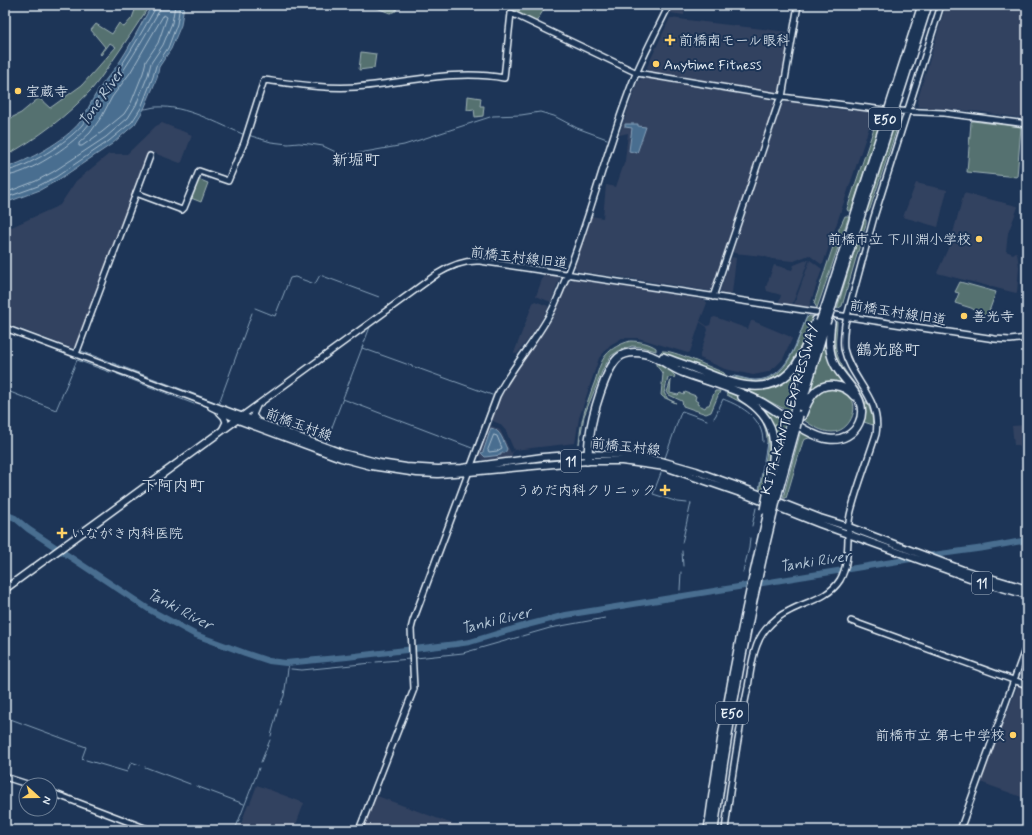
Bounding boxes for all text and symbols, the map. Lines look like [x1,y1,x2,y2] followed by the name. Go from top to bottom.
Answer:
[679,32,790,50] place label: 前橋南モール眼科
[664,34,676,46] marker: 前橋南モール眼科
[664,56,762,74] place label: Anytime Fitness
[651,59,661,69] marker: Anytime Fitness
[74,63,130,131] water label: Tone River
[26,83,68,101] place label: 宝蔵寺
[13,86,23,96] marker: 宝蔵寺
[869,108,901,130] road number: E50
[332,150,380,171] district label: 新堀町
[827,231,971,249] place label: 前橋市立 下川淵小学校
[974,234,984,244] marker: 前橋市立 下川淵小学校
[469,243,569,273] street label: 前橋玉村線旧道
[848,296,948,330] street label: 前橋玉村線旧道
[972,308,1014,326] place label: 善光寺
[959,311,969,321] marker: 善光寺
[757,322,823,497] street label: KITA-KANTO EXPRESSWAY
[856,340,920,361] district label: 鶴光路町
[263,405,335,445] street label: 前橋玉村線
[590,434,662,460] street label: 前橋玉村線
[561,450,581,472] road number: 11
[141,476,205,497] district label: 下阿内町
[516,482,656,500] place label: うめだ内科クリニック
[659,484,671,496] marker: うめだ内科クリニック
[71,525,183,543] place label: いながき内科医院
[56,527,68,539] marker: いながき内科医院
[778,546,854,577] water label: Tanki River
[972,572,992,594] road number: 11
[143,584,218,636] water label: Tanki River
[459,602,535,639] water label: Tanki River
[716,702,748,724] road number: E50
[875,727,1005,745] place label: 前橋市立 第七中学校
[1008,730,1018,740] marker: 前橋市立 第七中学校
[18,777,58,817] north arrow
[39,794,54,806] text: N

